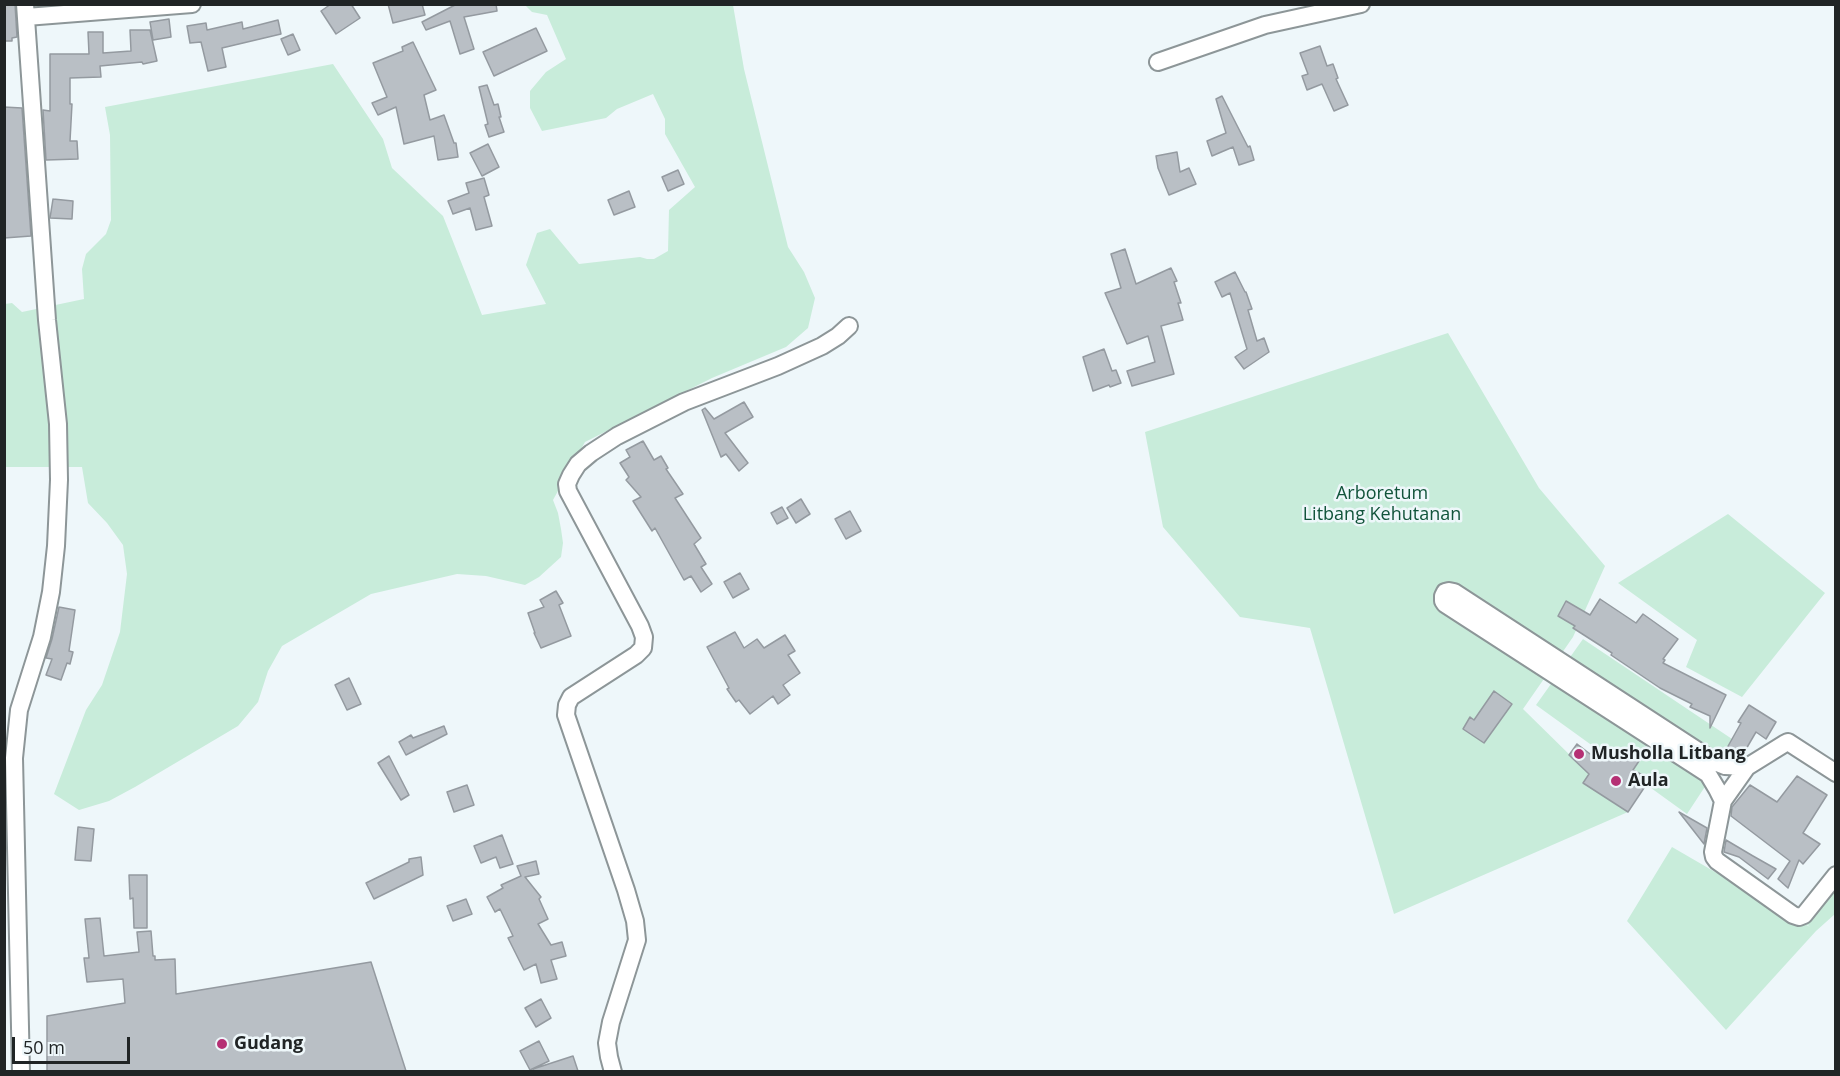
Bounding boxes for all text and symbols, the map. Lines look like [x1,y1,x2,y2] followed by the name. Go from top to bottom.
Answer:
[1303,483,1461,526] park label: Arboretum Litbang Kehutanan
[1591,743,1746,765] place label: Musholla Litbang
[1572,747,1586,761] marker: Musholla Litbang
[1628,770,1669,792] place label: Aula
[1609,774,1623,788] marker: Aula
[15,1025,134,1063] scale bar
[234,1033,303,1055] place label: Gudang
[23,1035,65,1059] text: 50 m
[215,1037,229,1051] marker: Gudang

